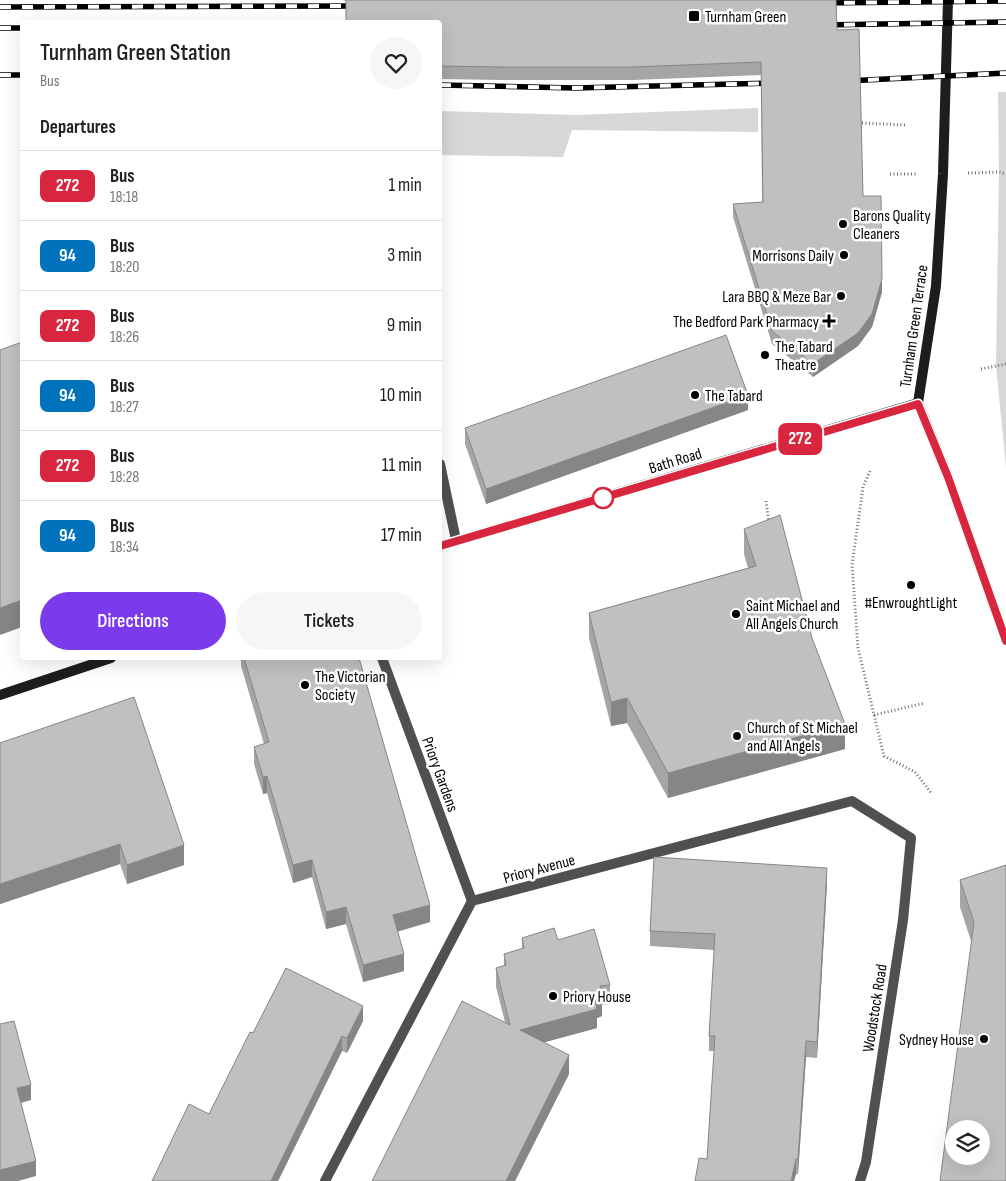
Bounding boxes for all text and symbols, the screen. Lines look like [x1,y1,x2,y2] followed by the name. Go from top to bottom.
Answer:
[705,8,786,27] place label: Turnham Green
[687,9,701,23] marker: Turnham Green
[370,37,422,89] button: heart
[40,38,231,67] text: Turnham Green Station
[40,72,60,91] text: Bus
[40,116,116,139] text: Departures
[110,165,135,188] text: Bus
[388,174,422,197] text: 1 min
[56,175,79,196] text: 272
[110,188,138,207] text: 18:18
[853,207,931,244] place label: Barons Quality Cleaners
[837,218,849,230] marker: Barons Quality Cleaners
[110,235,135,258] text: Bus
[387,244,422,267] text: 3 min
[59,245,76,266] text: 94
[752,247,834,266] place label: Morrisons Daily
[838,249,850,261] marker: Morrisons Daily
[110,258,139,277] text: 18:20
[896,264,932,389] street label: Turnham Green Terrace
[722,288,831,307] place label: Lara BBQ & Meze Bar
[835,290,847,302] marker: Lara BBQ & Meze Bar
[110,305,135,328] text: Bus
[673,313,819,332] place label: The Bedford Park Pharmacy
[387,314,422,337] text: 9 min
[56,315,79,336] text: 272
[823,315,835,327] marker: The Bedford Park Pharmacy
[110,328,139,347] text: 18:26
[775,338,833,375] place label: The Tabard Theatre
[759,349,771,361] marker: The Tabard Theatre
[110,375,135,398] text: Bus
[380,384,422,407] text: 10 min
[59,385,76,406] text: 94
[705,387,763,406] place label: The Tabard
[689,389,701,401] marker: The Tabard
[110,398,139,417] text: 18:27
[771,423,829,455] line badge: 272
[788,428,812,449] text: 272
[647,444,704,478] street label: Bath Road
[110,445,135,468] text: Bus
[382,454,422,477] text: 11 min
[56,455,79,476] text: 272
[110,468,139,487] text: 18:28
[592,487,614,509] unlabelled marker
[110,515,135,538] text: Bus
[381,524,422,547] text: 17 min
[59,525,76,546] text: 94
[110,538,139,557] text: 18:34
[905,579,917,591] marker: #EnwroughtLight
[40,592,226,650] button: Directions
[236,592,422,650] button: Tickets
[865,594,957,613] place label: #EnwroughtLight
[745,597,840,634] place label: Saint Michael and All Angels Church
[730,608,742,620] marker: Saint Michael and All Angels Church
[315,668,386,705] place label: The Victorian Society
[299,679,311,691] marker: The Victorian Society
[747,719,858,756] place label: Church of St Michael and All Angels
[731,730,743,742] marker: Church of St Michael and All Angels
[417,734,462,815] street label: Priory Gardens
[501,851,577,888] street label: Priory Avenue
[859,963,892,1054] street label: Woodstock Road
[563,988,631,1007] place label: Priory House
[547,990,559,1002] marker: Priory House
[899,1031,974,1050] place label: Sydney House
[978,1033,990,1045] marker: Sydney House
[945,1120,990,1165] map controls
[945,1120,990,1165] button: layers

